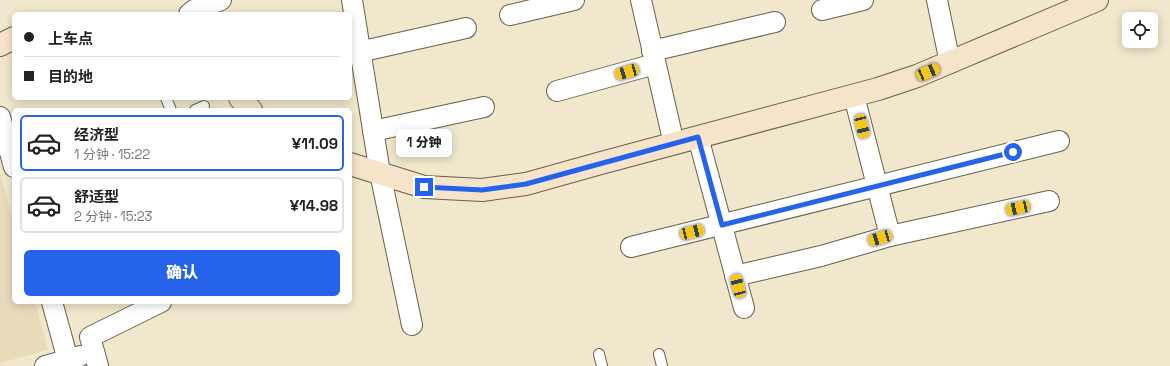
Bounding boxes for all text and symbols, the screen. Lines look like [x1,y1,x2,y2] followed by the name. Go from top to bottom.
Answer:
[1122,12,1158,48] map controls
[1122,12,1158,48] button: locate
[48,29,93,48] text: 上车点
[915,62,941,82] car
[614,63,640,81] car
[48,67,93,86] text: 目的地
[853,113,871,139] car
[26,125,62,161] icon: car
[74,125,119,144] text: 经济型
[396,129,452,157] callout: 1 分钟
[292,134,338,153] text: ¥11.09
[406,134,442,151] text: 1 分钟
[1004,143,1022,161] route start
[74,146,150,163] text: 1 分钟 · 15:22
[415,178,433,196] route end
[26,187,62,223] icon: car
[74,187,119,206] text: 舒适型
[290,196,338,215] text: ¥14.98
[1005,200,1031,216] car
[74,208,152,225] text: 2 分钟 · 15:23
[679,223,705,241] car
[867,229,893,247] car
[24,250,340,296] button: 确认
[729,273,747,299] car

